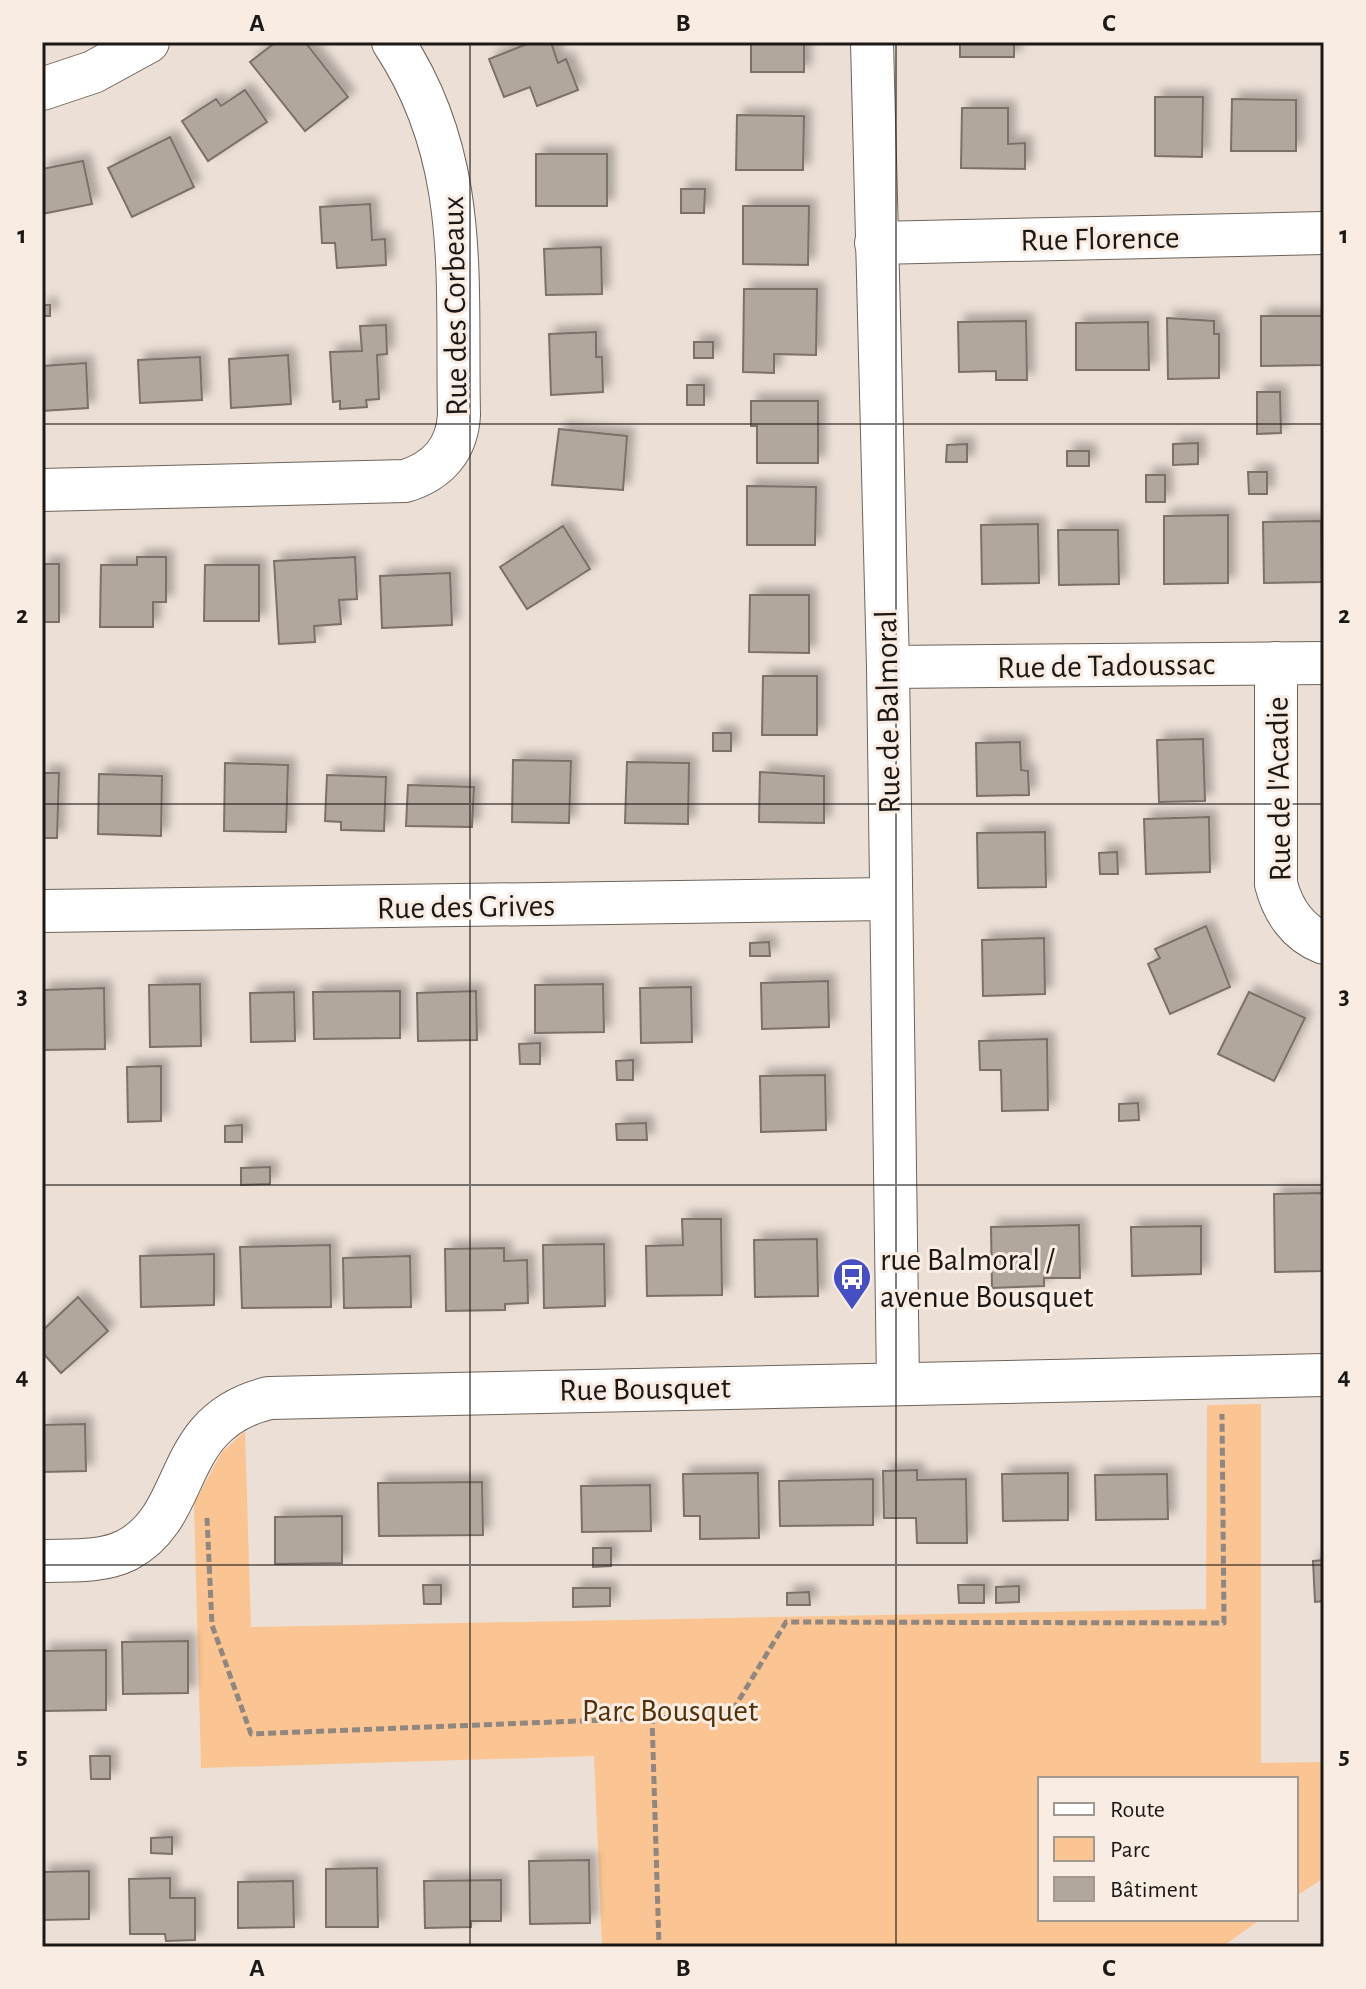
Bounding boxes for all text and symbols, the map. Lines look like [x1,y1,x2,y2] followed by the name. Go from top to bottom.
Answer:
[249,10,265,36] text: A
[675,10,691,36] text: B
[1102,10,1116,36] text: C
[437,196,473,416] street label: Rue des Corbeaux
[17,222,27,248] text: 1
[1020,222,1180,256] street label: Rue Florence
[1339,222,1349,248] text: 1
[16,602,28,628] text: 2
[1338,602,1350,628] text: 2
[870,610,906,814] street label: Rue de Balmoral
[997,648,1215,684] street label: Rue de Tadoussac
[1261,696,1297,882] street label: Rue de l'Acadie
[377,889,555,925] street label: Rue des Grives
[16,983,28,1009] text: 3
[1338,983,1350,1009] text: 3
[880,1244,1093,1313] place label: rue Balmoral / avenue Bousquet
[831,1256,873,1311] bus stop icon: rue Balmoral / avenue Bousquet
[15,1363,29,1389] text: 4
[1337,1363,1351,1389] text: 4
[559,1372,731,1406] street label: Rue Bousquet
[582,1695,758,1727] park label: Parc Bousquet
[16,1743,28,1769] text: 5
[1338,1743,1350,1769] text: 5
[1038,1777,1298,1921] legend
[1110,1798,1165,1822] text: Route
[1110,1838,1150,1862] text: Parc
[1110,1878,1198,1902] text: Bâtiment
[249,1955,265,1981] text: A
[675,1955,691,1981] text: B
[1102,1955,1116,1981] text: C

